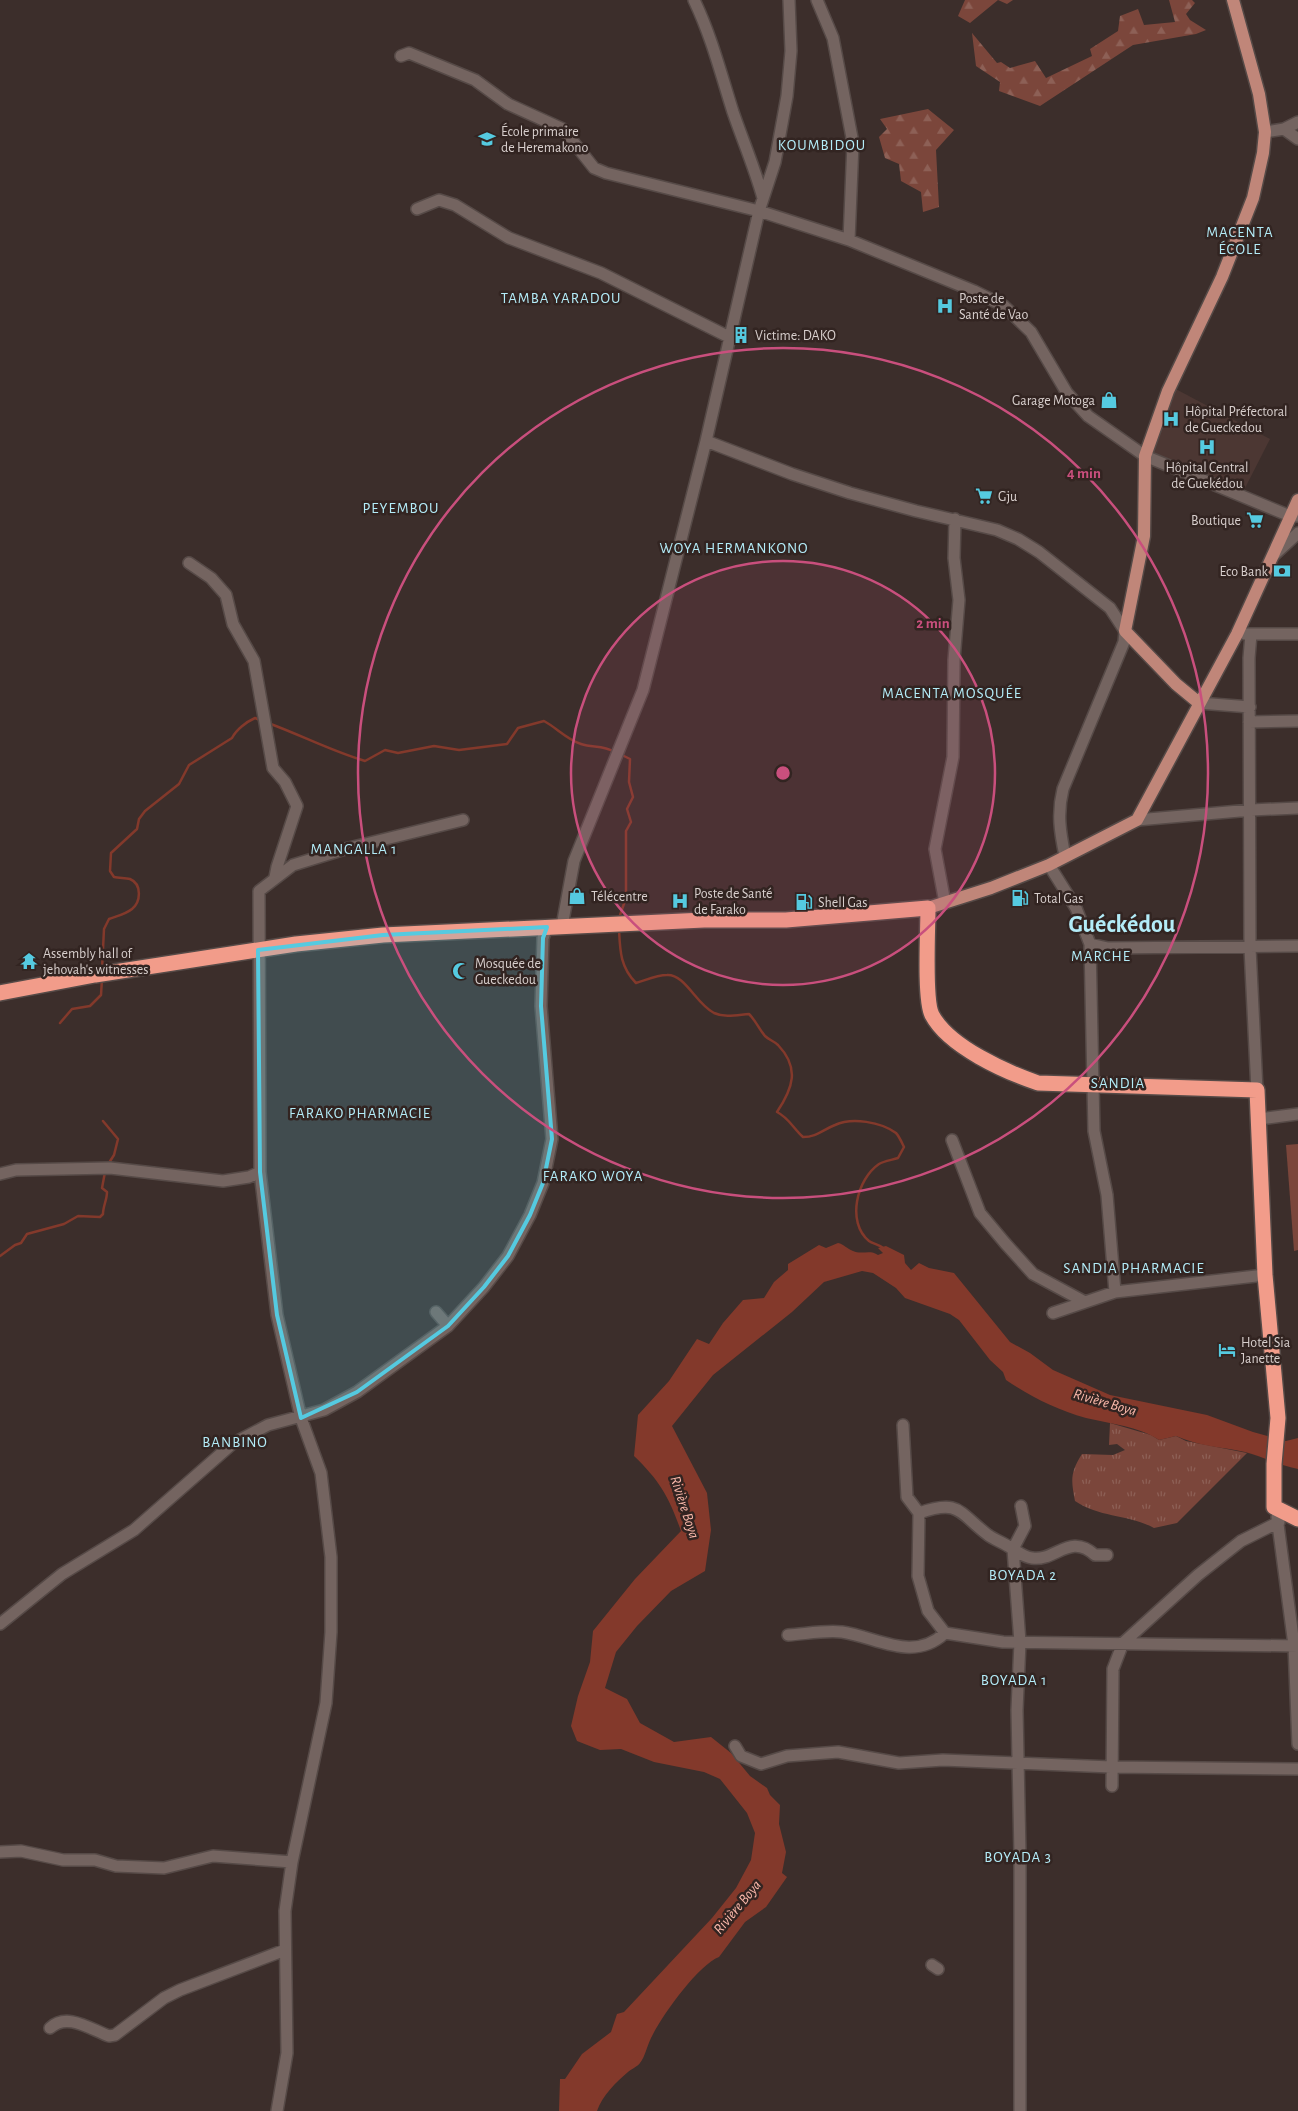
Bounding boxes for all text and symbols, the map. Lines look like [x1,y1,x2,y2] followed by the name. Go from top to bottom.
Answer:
[501,122,589,155] place label: École primaire de Heremakono
[477,129,497,149] school or university icon: École primaire de Heremakono
[778,138,866,153] district label: KOUMBIDOU
[1206,225,1274,257] district label: MACENTA ÉCOLE
[501,291,621,306] district label: TAMBA YARADOU
[959,292,1029,322] place label: Poste de Santé de Vao
[935,296,955,316] hospital icon: Poste de Santé de Vao
[731,325,751,345] building icon: Victime: DAKO
[755,329,836,343] place label: Victime: DAKO
[1099,390,1119,410] shop icon: Garage Motoga
[1012,394,1096,408] place label: Garage Motoga
[1185,405,1288,435] place label: Hôpital Préfectoral de Gueckedou
[1161,409,1181,429] hospital icon: Hôpital Préfectoral de Gueckedou
[1197,437,1217,457] hospital icon: Hôpital Central de Guekédou
[1166,461,1248,491] place label: Hôpital Central de Guekédou
[1067,466,1101,481] text: 4 min
[974,486,994,506] supermarket icon: Gju
[998,490,1017,504] place label: Gju
[363,501,440,516] district label: PEYEMBOU
[1245,510,1265,530] supermarket icon: Boutique
[1191,514,1241,528] place label: Boutique
[660,541,809,556] district label: WOYA HERMANKONO
[1272,561,1292,581] bank icon: Eco Bank
[1220,565,1269,579] place label: Eco Bank
[916,616,950,631] text: 2 min
[882,684,1022,701] district label: MACENTA MOSQUÉE
[774,764,792,782] centre of rings
[311,842,397,857] district label: MANGALLA 1
[567,886,587,906] shop icon: Télécentre
[694,887,772,917] place label: Poste de Santé de Farako
[1010,888,1030,908] fuel station icon: Total Gas
[591,890,648,904] place label: Télécentre
[670,891,690,911] hospital icon: Poste de Santé de Farako
[794,892,814,912] fuel station icon: Shell Gas
[1034,892,1083,906] place label: Total Gas
[818,896,867,910] place label: Shell Gas
[1069,913,1176,937] district label: Guéckédou
[43,947,148,977] place label: Assembly hall of jehovah's witnesses
[1071,949,1131,964] district label: MARCHE
[19,951,39,971] temple icon: Assembly hall of jehovah's witnesses
[475,957,541,987] place label: Mosquée de Gueckedou
[451,961,471,981] mosque icon: Mosquée de Gueckedou
[1091,1076,1145,1091] district label: SANDIA
[289,1106,431,1121] district label: FARAKO PHARMACIE
[543,1169,643,1184] district label: FARAKO WOYA
[1063,1261,1205,1276] district label: SANDIA PHARMACIE
[1241,1336,1291,1366] place label: Hotel Sia Janette
[1217,1340,1237,1360] hotel icon: Hotel Sia Janette
[1072,1386,1138,1419] water label: Rivière Boya
[202,1435,268,1450] district label: BANBINO
[667,1474,702,1540] water label: Rivière Boya
[989,1568,1057,1583] district label: BOYADA 2
[981,1673,1047,1688] district label: BOYADA 1
[984,1850,1052,1865] district label: BOYADA 3
[711,1878,764,1937] water label: Rivière Boya

